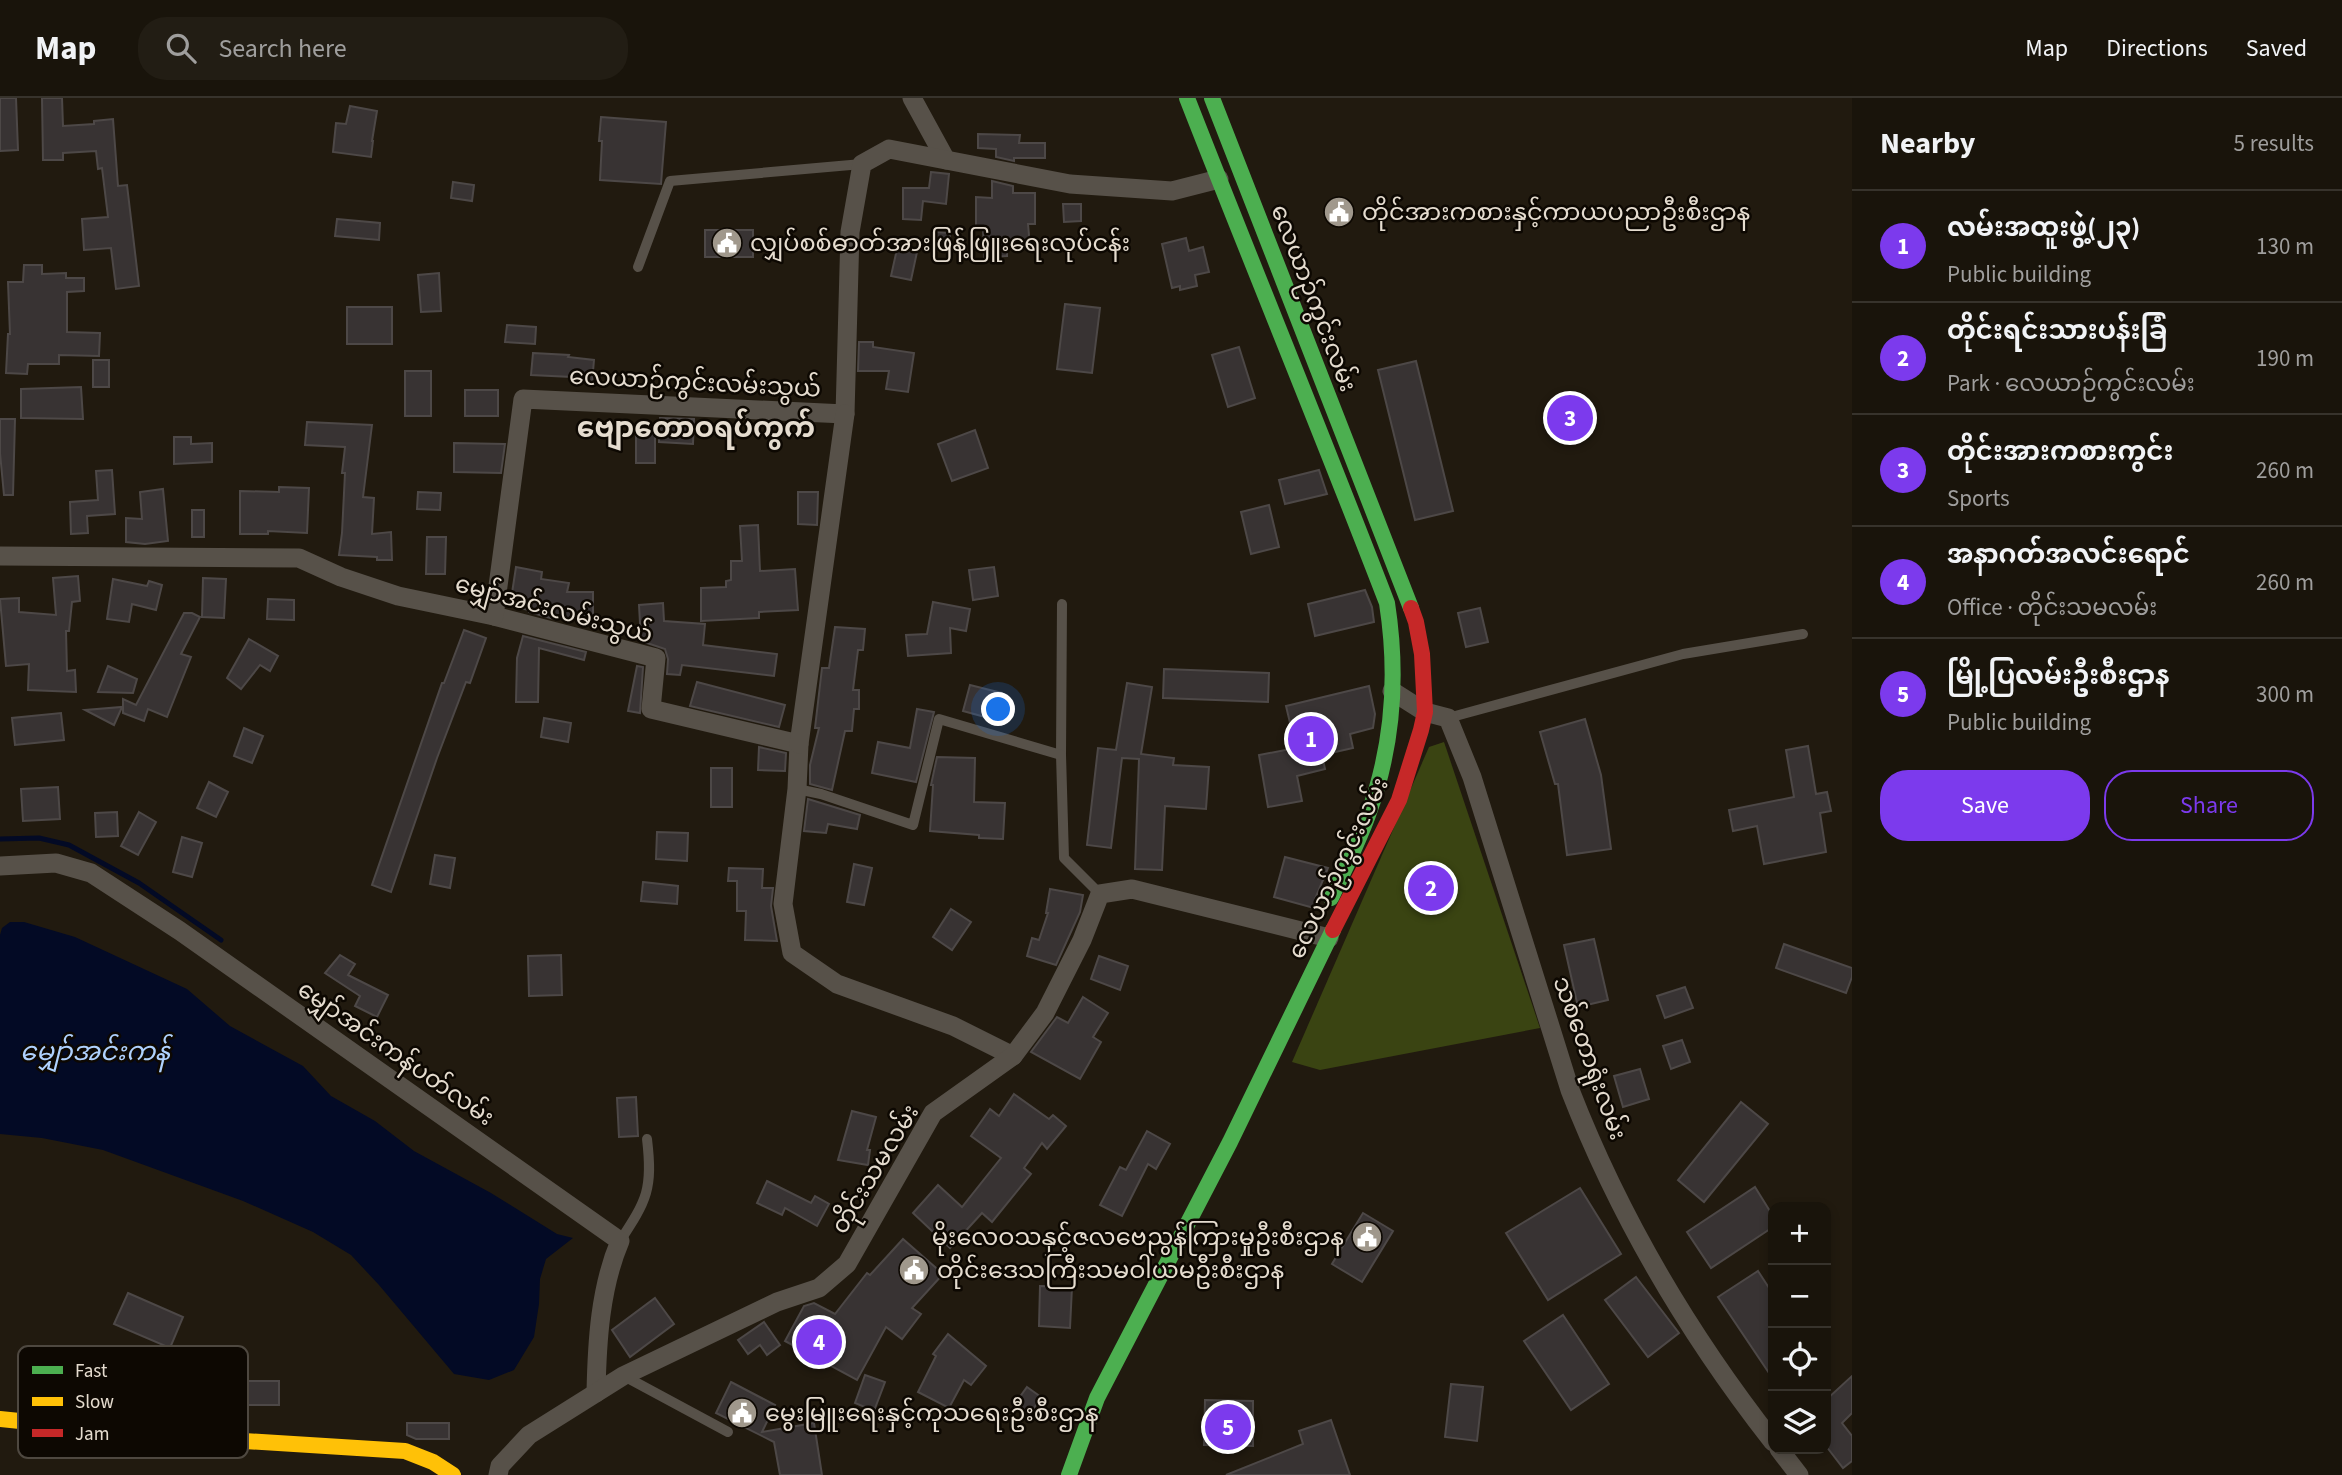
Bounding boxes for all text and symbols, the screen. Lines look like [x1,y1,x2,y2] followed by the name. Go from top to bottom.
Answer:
[138,17,628,80] search box
[35,25,96,72] text: Map
[162,29,200,67] icon: search
[218,30,347,67] text: Search here
[2025,31,2068,66] text: Map
[2106,31,2208,66] text: Directions
[2246,31,2307,66] text: Saved
[1880,122,1975,165] text: Nearby
[2234,127,2314,160] text: 5 results
[1322,195,1356,229] public building icon: တိုင်အားကစားနှင့်ကာယပညာဦးစီးဌာန
[1362,195,1750,231] place label: တိုင်အားကစားနှင့်ကာယပညာဦးစီးဌာန
[1261,199,1365,397] street label: လေယာဉ်ကွင်းလမ်း
[1947,209,2140,246] text: လမ်းအထူးဖွဲ့(၂၃)
[710,226,744,260] public building icon: လျှပ်စစ်ဓာတ်အားဖြန့်ဖြူးရေးလုပ်ငန်း
[750,226,1130,262] place label: လျှပ်စစ်ဓာတ်အားဖြန့်ဖြူးရေးလုပ်ငန်း
[1897,230,1909,263] text: 1
[2256,230,2314,263] text: 130 m
[1947,258,2091,291] text: Public building
[1947,312,2167,349] text: တိုင်းရင်းသားပန်းခြံ
[1897,342,1909,375] text: 2
[2256,342,2314,375] text: 190 m
[568,358,822,408] street label: လေယာဉ်ကွင်းလမ်းသွယ်
[1947,367,2195,400] text: Park · လေယာဉ်ကွင်းလမ်း
[1547,392,1593,444] pin: 3
[577,408,815,451] district label: ဗျောတောဝရပ်ကွက်
[1947,433,2174,470] text: တိုင်းအားကစားကွင်း
[1897,454,1909,487] text: 3
[2256,454,2314,487] text: 260 m
[1947,482,2010,515] text: Sports
[1947,536,2190,573] text: အနာဂတ်အလင်းရောင်
[451,566,657,654] street label: မျှော်အင်းလမ်းသွယ်
[1897,566,1909,599] text: 4
[2256,566,2314,599] text: 260 m
[1947,591,2157,624] text: Office · တိုင်းသမလမ်း
[1947,657,2170,694] text: မြို့ပြလမ်းဦးစီးဌာန
[1897,678,1909,711] text: 5
[2256,678,2314,711] text: 300 m
[981,692,1015,726] your location
[1947,706,2091,739] text: Public building
[1288,713,1334,765] pin: 1
[1880,770,2090,841] button: Save
[2104,770,2314,841] button: Share
[1279,772,1398,965] street label: လေယာဉ်ကွင်းလမ်း
[1408,862,1454,914] pin: 2
[1543,971,1635,1145] street label: သစ်တောရုံးလမ်း
[290,972,501,1135] street label: မျှော်အင်းကန်ပတ်လမ်း
[20,1033,174,1073] water label: မျှော်အင်းကန်
[823,1098,929,1241] street label: တိုင်းသမလမ်း
[1768,1202,1831,1454] map controls
[1768,1202,1831,1265] button: +
[932,1220,1344,1256] place label: မိုးလေဝသနှင့်ဇလဗေညွန်ကြားမှုဦးစီးဌာန
[1350,1220,1384,1254] public building icon: မိုးလေဝသနှင့်ဇလဗေညွန်ကြားမှုဦးစီးဌာန
[897,1253,931,1287] public building icon: တိုင်းဒေသကြီးသမဝါယမဦးစီးဌာန
[937,1253,1284,1289] place label: တိုင်းဒေသကြီးသမဝါယမဦးစီးဌာန
[1768,1265,1831,1328] button: −
[796,1316,842,1368] pin: 4
[1768,1328,1831,1391] button: locate
[18,1346,248,1458] legend
[75,1358,108,1385] text: Fast
[75,1389,114,1416] text: Slow
[1768,1391,1831,1454] button: layers
[725,1396,759,1430] public building icon: မွေးမြူးရေးနှင့်ကုသရေးဦးစီးဌာန
[765,1396,1099,1432] place label: မွေးမြူးရေးနှင့်ကုသရေးဦးစီးဌာန
[1205,1401,1251,1453] pin: 5
[75,1421,109,1448] text: Jam

